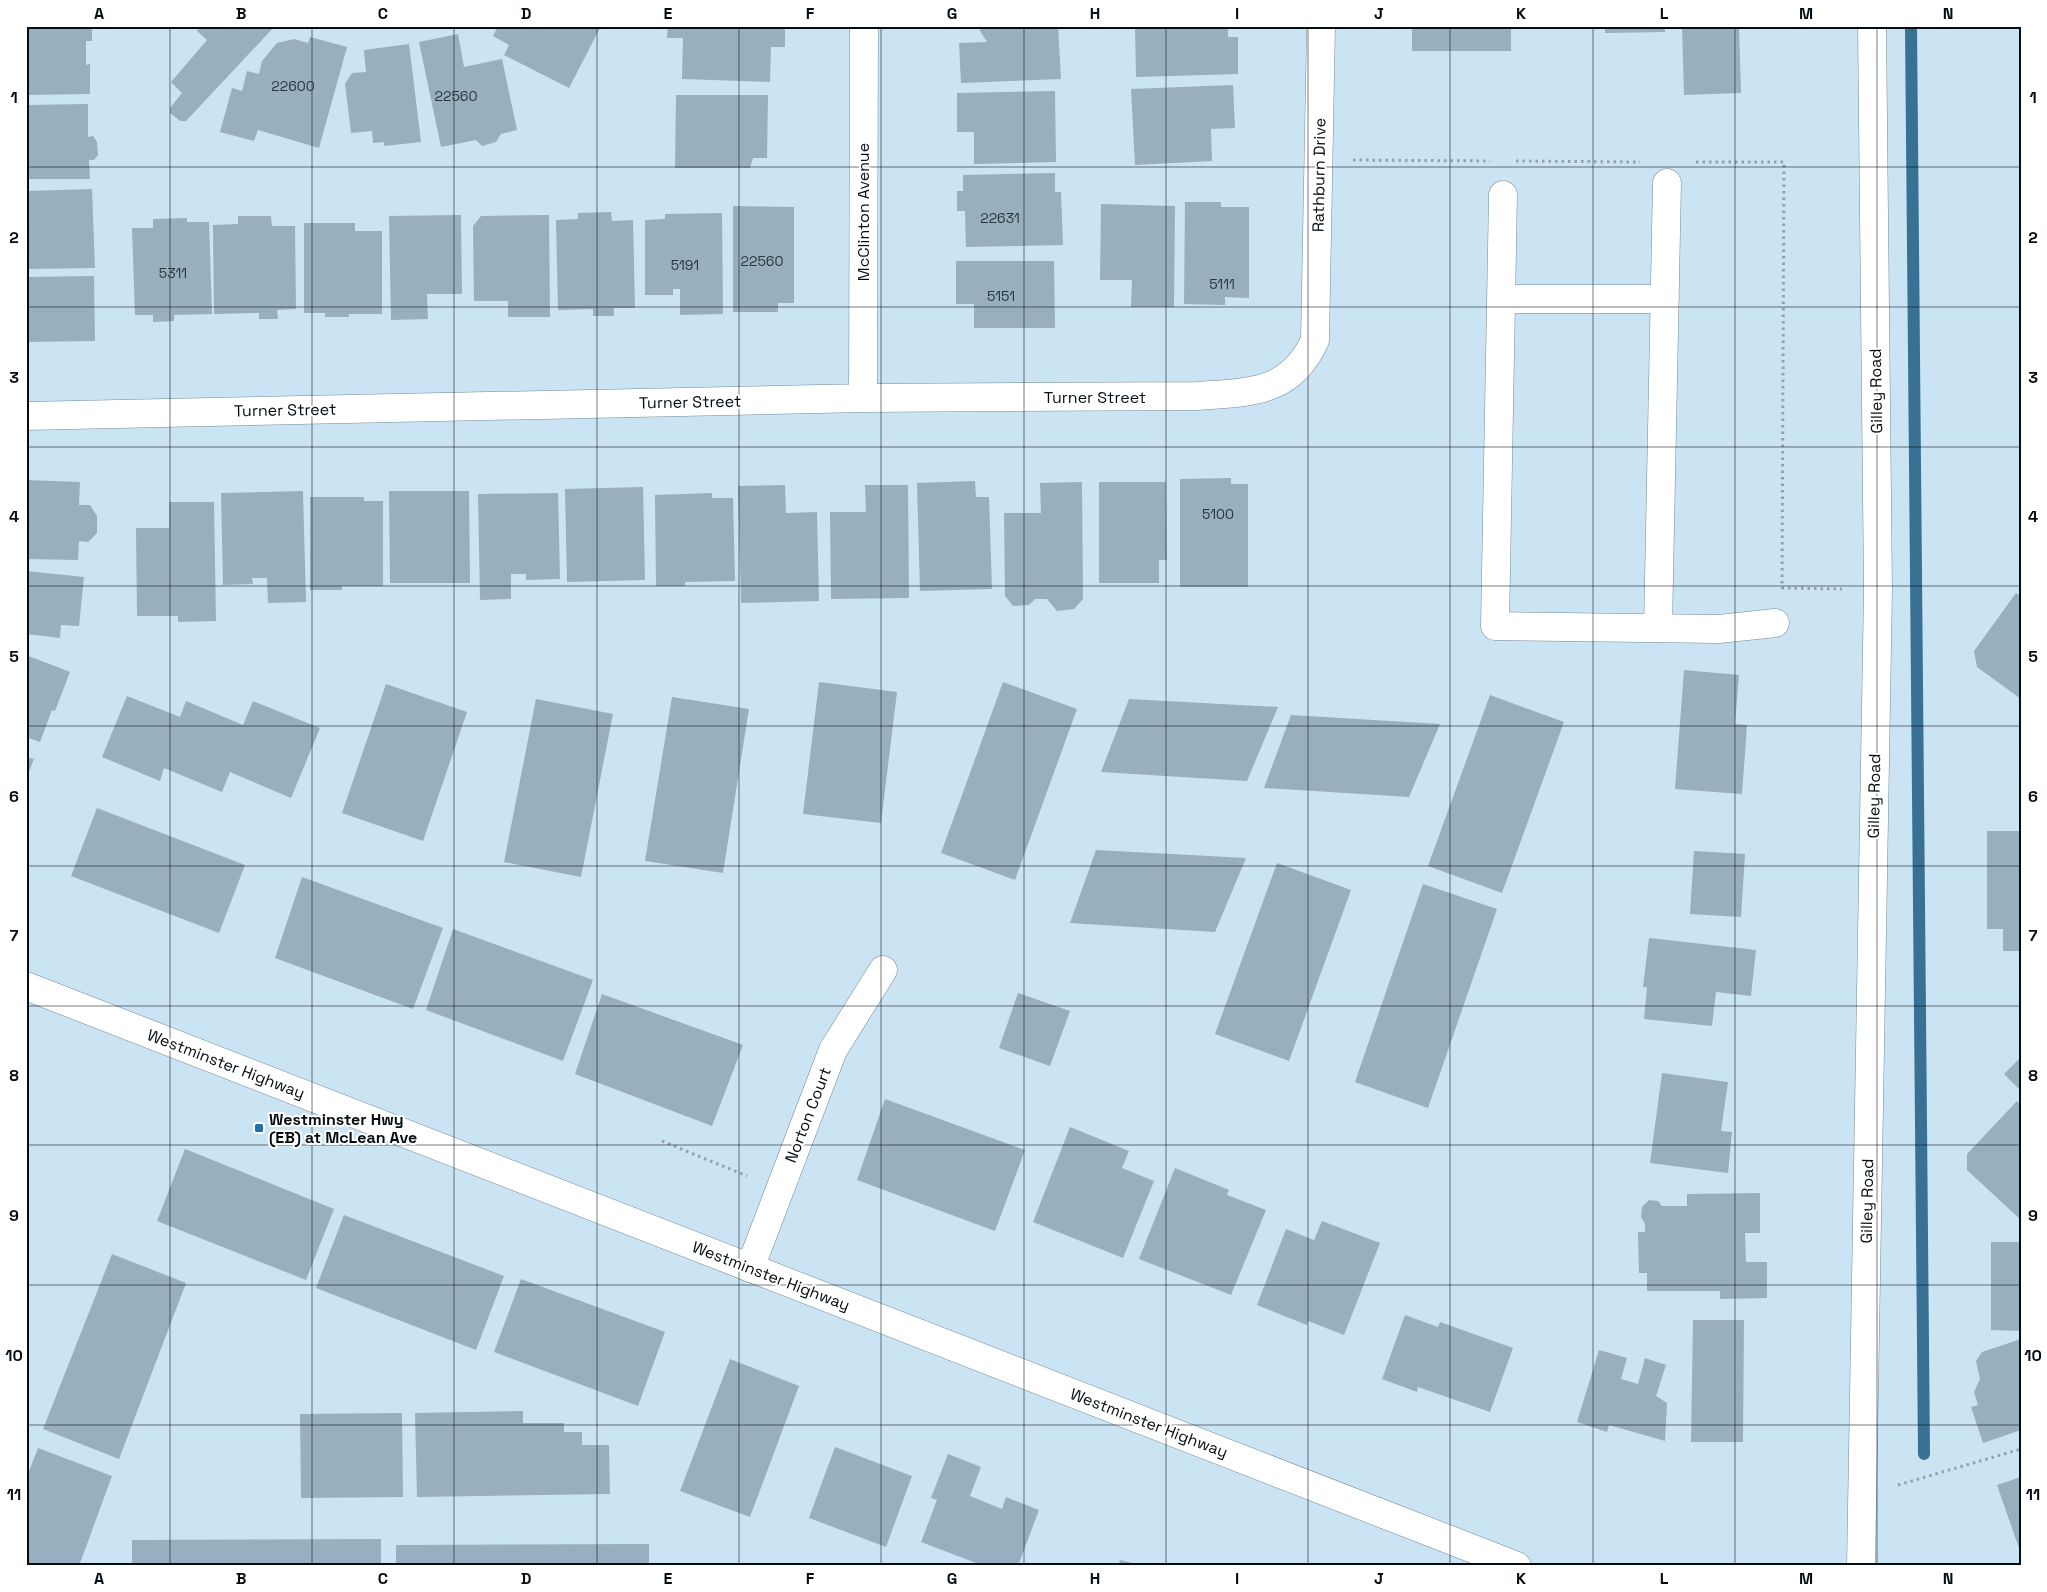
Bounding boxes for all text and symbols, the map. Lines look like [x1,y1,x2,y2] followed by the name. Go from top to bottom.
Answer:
[94,3,104,24] text: A
[236,3,246,24] text: B
[378,3,388,24] text: C
[521,3,531,24] text: D
[664,3,673,24] text: E
[806,3,815,24] text: F
[947,3,957,24] text: G
[1090,3,1100,24] text: H
[1235,3,1239,24] text: I
[1374,3,1384,24] text: J
[1516,3,1526,24] text: K
[1660,3,1669,24] text: L
[1799,3,1813,24] text: M
[1943,3,1953,24] text: N
[271,77,315,95] house number: 22600
[10,87,18,108] text: 1
[435,87,477,105] house number: 22560
[2029,87,2037,108] text: 1
[1308,118,1330,232] street label: Rathburn Drive
[853,143,874,281] street label: McClinton Avenue
[980,209,1020,227] house number: 22631
[9,227,19,248] text: 2
[2028,227,2038,248] text: 2
[741,252,783,270] house number: 22560
[671,256,699,274] house number: 5191
[159,264,187,282] house number: 5311
[1209,275,1235,293] house number: 5111
[987,287,1015,305] house number: 5151
[1865,348,1887,434] street label: Gilley Road
[9,367,19,388] text: 3
[2028,367,2038,388] text: 3
[1044,387,1146,408] street label: Turner Street
[639,391,741,413] street label: Turner Street
[234,399,336,421] street label: Turner Street
[1202,505,1234,523] house number: 5100
[9,506,19,527] text: 4
[2028,506,2038,527] text: 4
[9,646,19,667] text: 5
[2028,646,2038,667] text: 5
[1863,753,1885,839] street label: Gilley Road
[9,786,19,807] text: 6
[2028,786,2038,807] text: 6
[10,925,19,946] text: 7
[2029,925,2038,946] text: 7
[144,1024,308,1104] street label: Westminster Highway
[780,1064,836,1166] street label: Norton Court
[9,1065,19,1086] text: 8
[2028,1065,2038,1086] text: 8
[269,1109,417,1148] place label: Westminster Hwy (EB) at McLean Ave
[253,1122,265,1134] marker: Westminster Hwy (EB) at McLean Ave
[1856,1158,1878,1244] street label: Gilley Road
[9,1205,19,1226] text: 9
[2028,1205,2038,1226] text: 9
[689,1236,853,1316] street label: Westminster Highway
[5,1345,23,1366] text: 10
[2024,1345,2042,1366] text: 10
[1067,1383,1231,1463] street label: Westminster Highway
[7,1484,21,1505] text: 11
[2026,1484,2040,1505] text: 11
[94,1568,104,1589] text: A
[236,1568,246,1589] text: B
[378,1568,388,1589] text: C
[521,1568,531,1589] text: D
[664,1568,673,1589] text: E
[806,1568,815,1589] text: F
[947,1568,957,1589] text: G
[1090,1568,1100,1589] text: H
[1235,1568,1239,1589] text: I
[1374,1568,1384,1589] text: J
[1516,1568,1526,1589] text: K
[1660,1568,1669,1589] text: L
[1799,1568,1813,1589] text: M
[1943,1568,1953,1589] text: N

